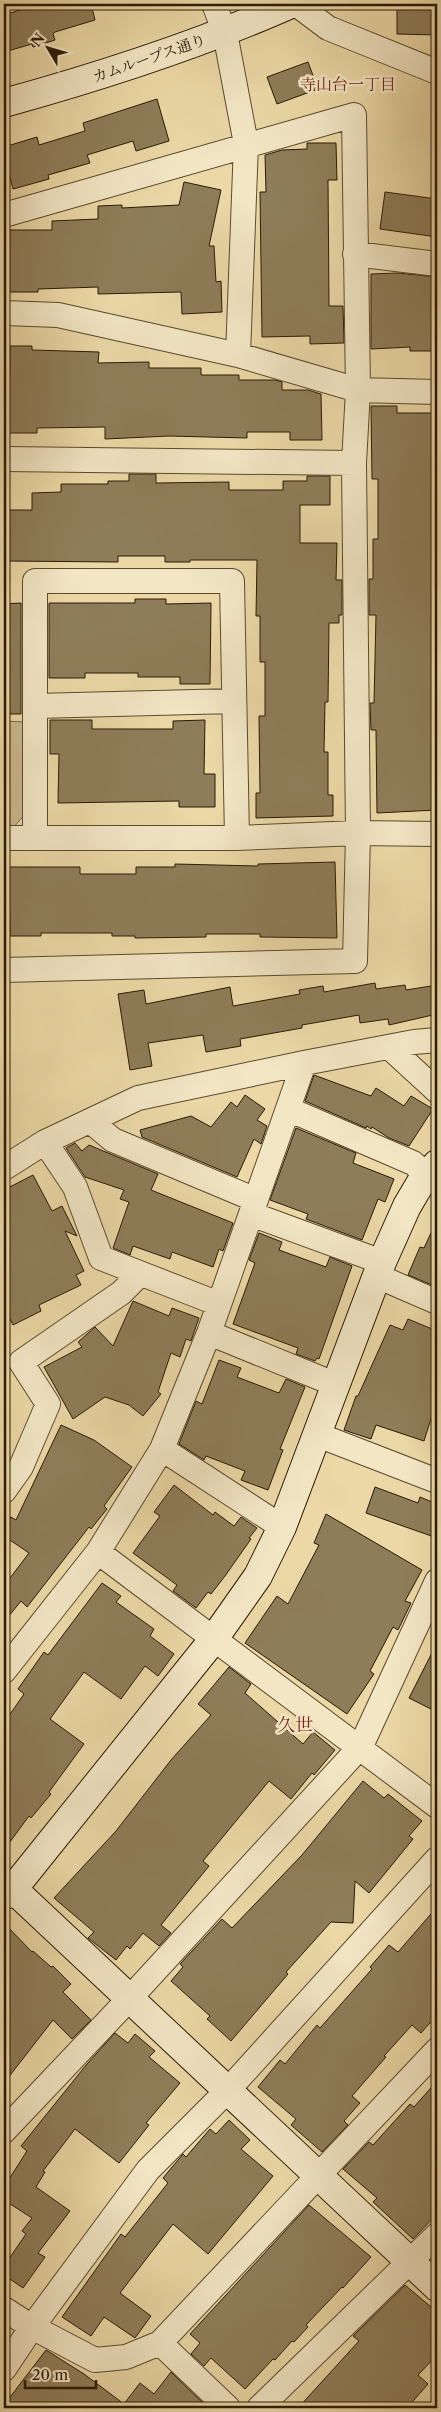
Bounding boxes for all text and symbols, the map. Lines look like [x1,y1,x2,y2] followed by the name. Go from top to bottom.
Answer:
[22,22,72,72] north arrow
[27,30,49,50] text: N
[90,30,208,86] street label: カムループス通り
[300,74,396,94] district label: 寺山台一丁目
[277,1714,313,1736] district label: 久世
[25,2357,96,2389] scale bar
[32,2365,68,2384] text: 20 m

